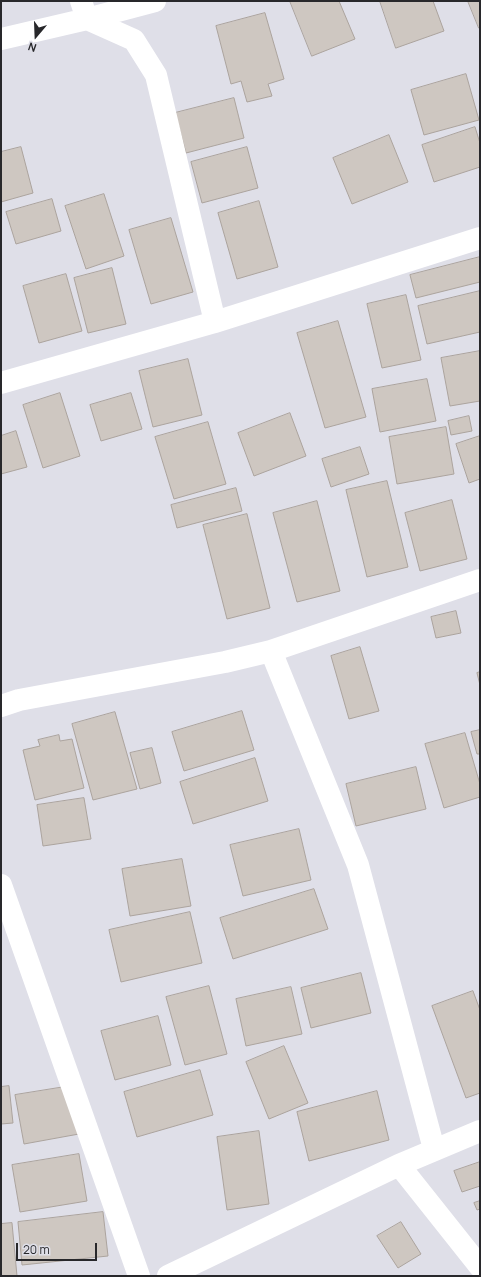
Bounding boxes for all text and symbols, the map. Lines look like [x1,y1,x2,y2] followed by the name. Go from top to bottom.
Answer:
[16,16,56,56] north arrow
[26,39,38,56] text: N
[18,1235,99,1261] scale bar
[23,1241,50,1258] text: 20 m

